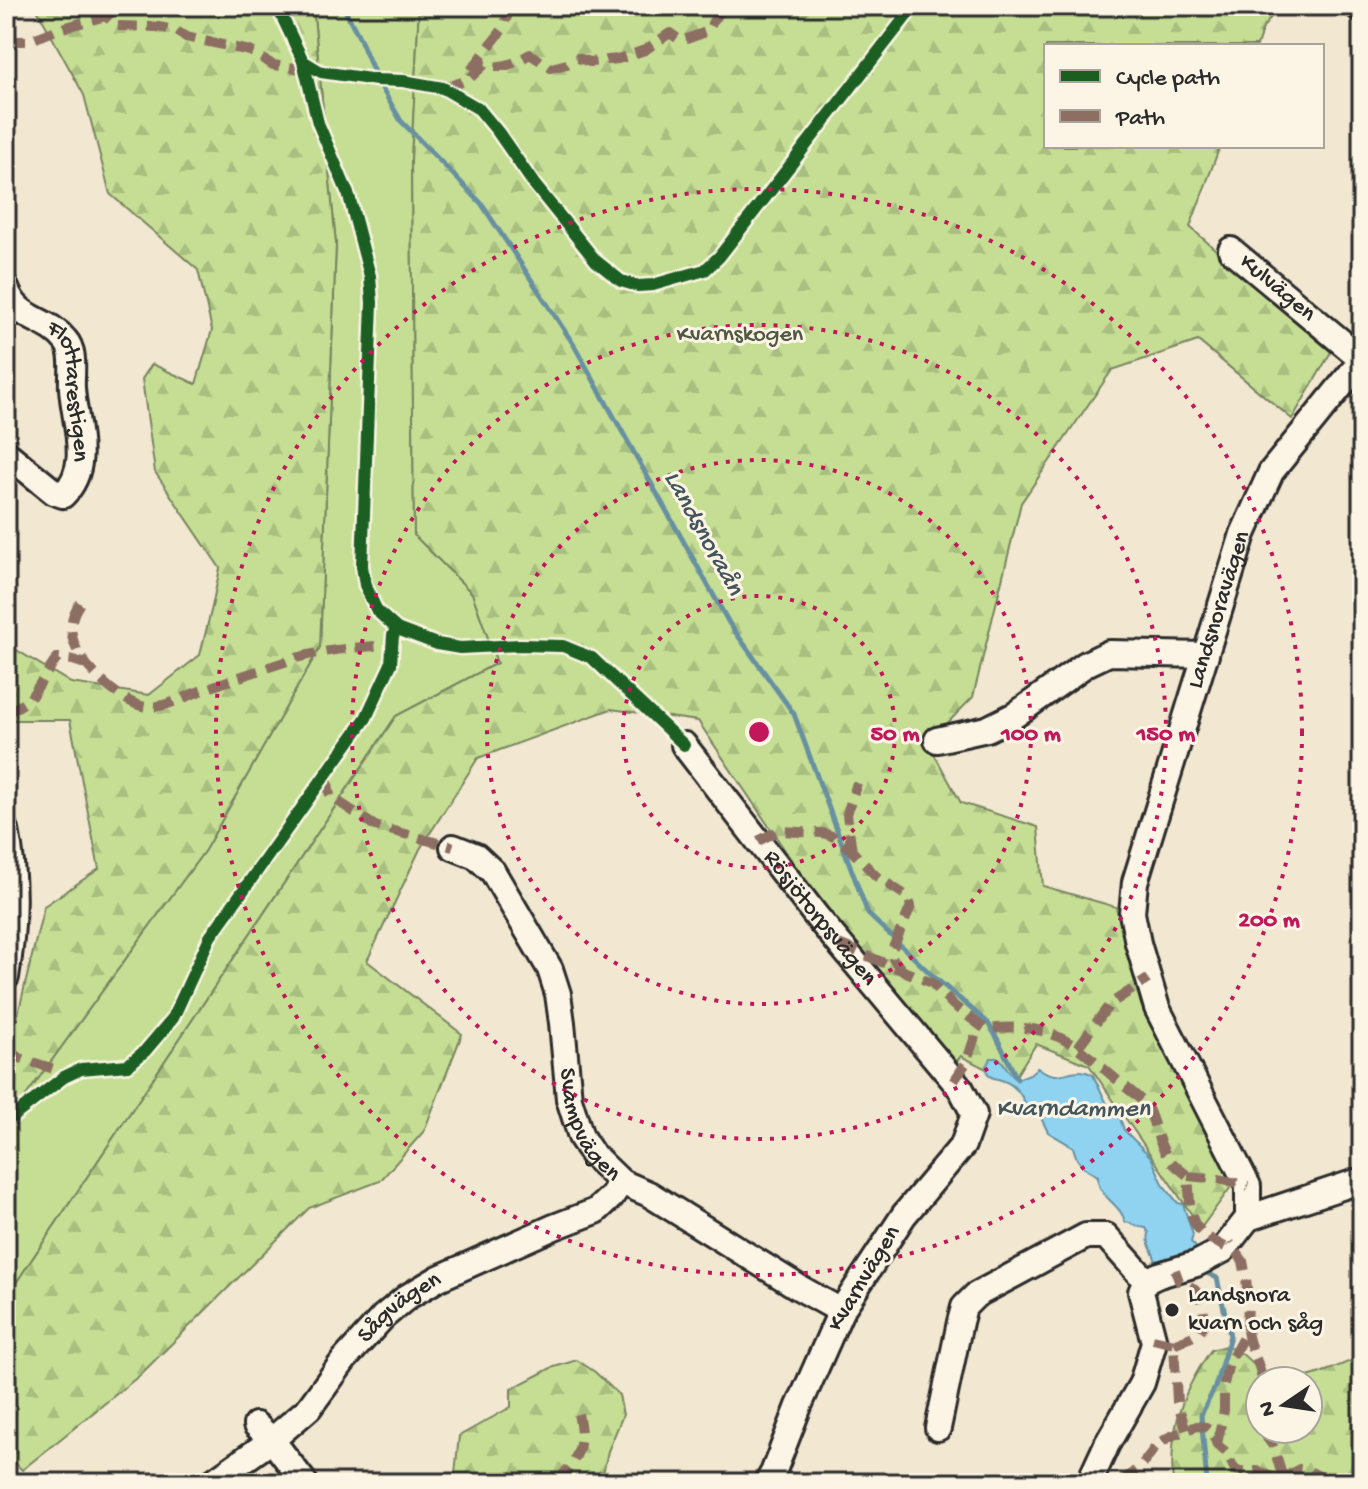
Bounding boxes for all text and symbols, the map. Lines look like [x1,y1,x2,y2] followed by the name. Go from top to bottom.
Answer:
[1044,44,1324,148] legend
[1116,65,1220,94] text: Cycle path
[1115,105,1165,134] text: Path
[1233,248,1322,329] street label: Kulvägen
[40,314,94,463] street label: Flottarestigen
[677,321,804,350] park label: Kvarnskogen
[655,466,749,602] water label: Landsnoraån
[1181,527,1258,692] street label: Landsnoravägen
[745,718,773,746] centre of rings
[871,721,919,750] text: 50 m
[1000,721,1061,750] text: 100 m
[1136,721,1195,750] text: 150 m
[756,844,883,992] street label: Rösjötorpsvägen
[1238,907,1300,936] text: 200 m
[552,1067,627,1189] street label: Svampvägen
[996,1095,1151,1126] water label: Kvarndammen
[822,1220,908,1337] street label: Kvarnvägen
[352,1265,447,1350] street label: Sågvägen
[1188,1282,1323,1339] place label: Landsnora kvarn och såg
[1163,1301,1181,1319] marker: Landsnora kvarn och såg
[1244,1365,1324,1445] north arrow
[1254,1399,1283,1419] text: N

